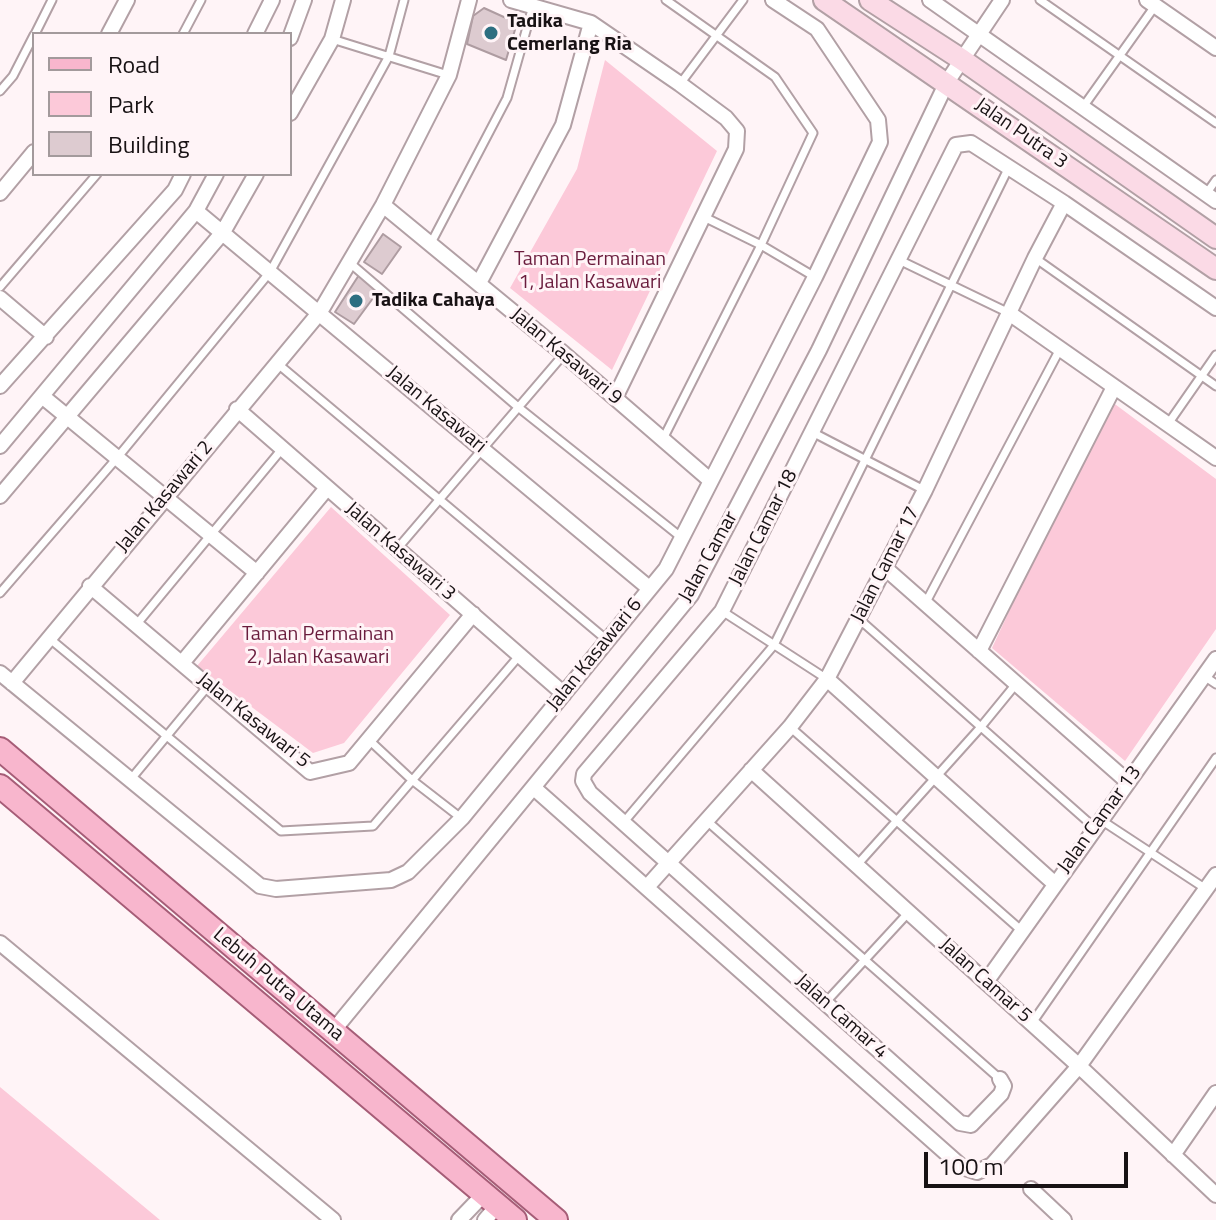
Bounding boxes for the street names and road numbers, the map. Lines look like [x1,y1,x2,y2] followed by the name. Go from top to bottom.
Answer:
[970,93,1072,175] street label: Jalan Putra 3
[505,303,627,411] street label: Jalan Kasawari 9
[381,361,491,459] street label: Jalan Kasawari
[111,436,219,558] street label: Jalan Kasawari 2
[724,466,804,590] street label: Jalan Camar 18
[340,498,460,606] street label: Jalan Kasawari 3
[846,503,926,627] street label: Jalan Camar 17
[674,507,744,607] street label: Jalan Camar
[542,594,648,716] street label: Jalan Kasawari 6
[192,668,314,774] street label: Jalan Kasawari 5
[1053,762,1147,878] street label: Jalan Camar 13
[208,923,348,1047] street label: Lebuh Putra Utama
[934,933,1036,1029] street label: Jalan Camar 5
[790,969,892,1065] street label: Jalan Camar 4

